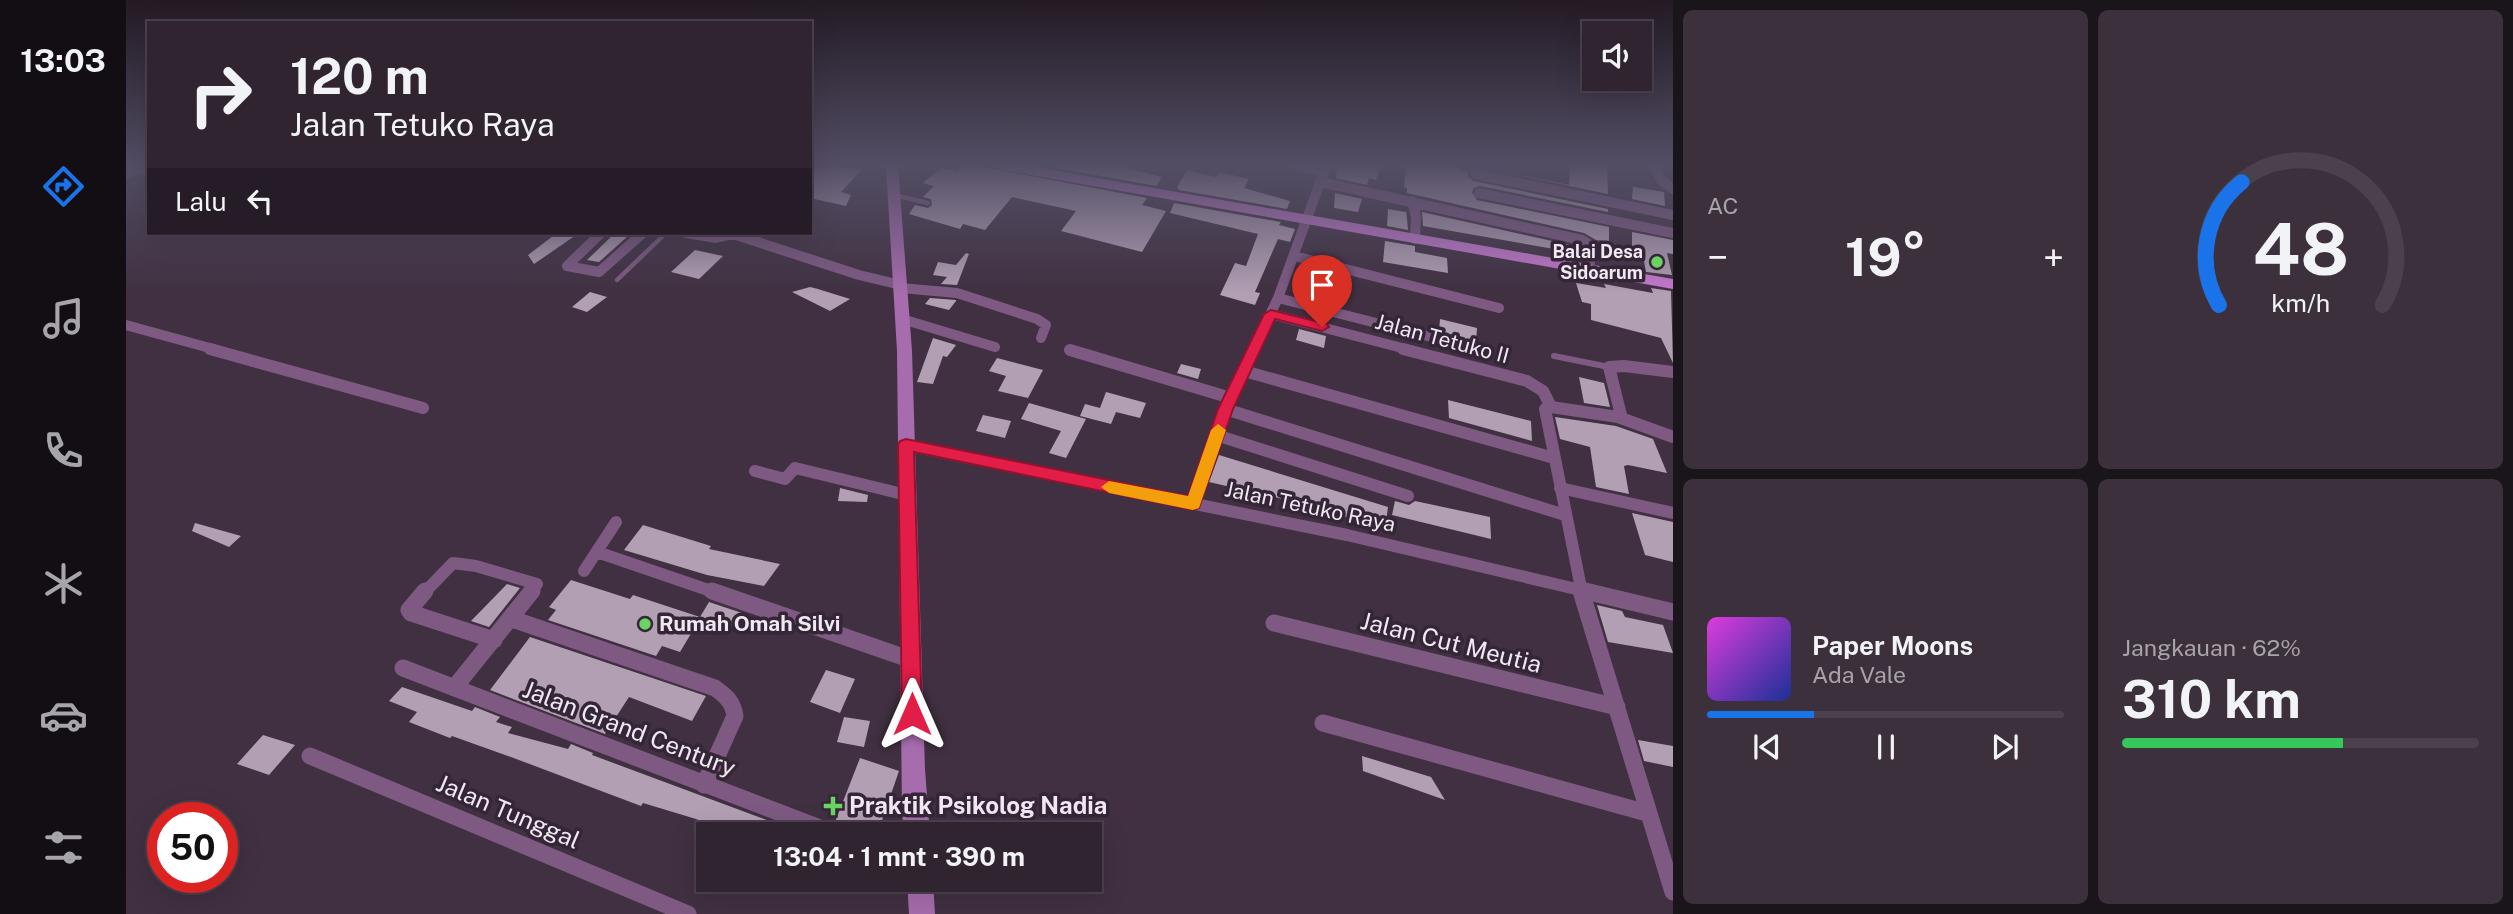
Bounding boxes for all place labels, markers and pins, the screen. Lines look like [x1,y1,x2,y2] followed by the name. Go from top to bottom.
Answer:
[1553,241,1643,283] place label: Balai Desa Sidoarum
[1649,254,1665,270] marker: Balai Desa Sidoarum
[1292,255,1352,327] pin
[659,611,840,636] place label: Rumah Omah Silvi
[637,616,653,632] marker: Rumah Omah Silvi
[849,791,1107,819] place label: Praktik Psikolog Nadia
[823,796,843,816] marker: Praktik Psikolog Nadia

